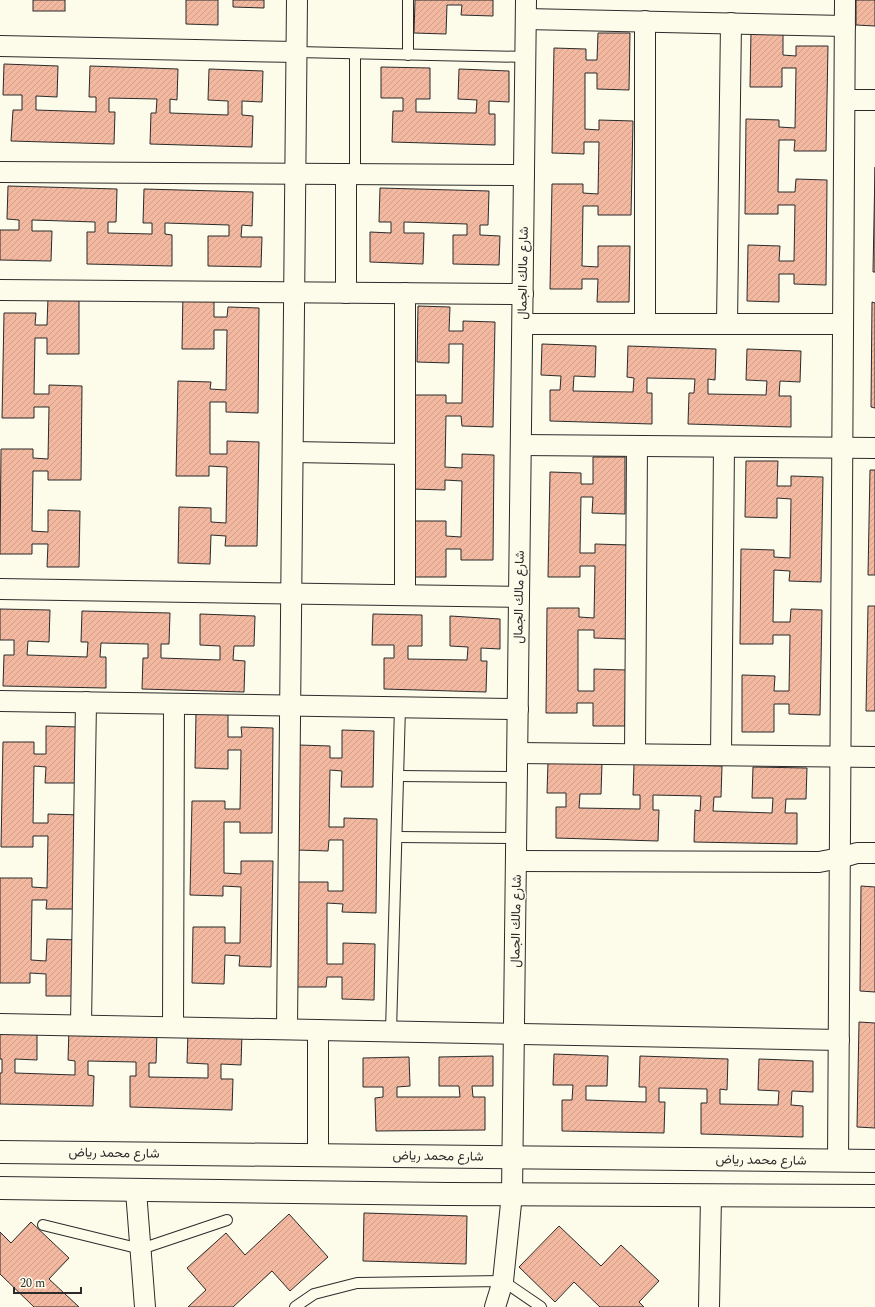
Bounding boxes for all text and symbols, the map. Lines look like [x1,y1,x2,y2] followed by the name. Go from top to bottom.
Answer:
[512,226,534,320] street label: شارع مالك الجمال
[508,550,530,644] street label: شارع مالك الجمال
[505,874,527,968] street label: شارع مالك الجمال
[68,1142,160,1164] street label: شارع محمد رياض
[392,1145,484,1167] street label: شارع محمد رياض
[715,1149,807,1171] street label: شارع محمد رياض
[14,1269,81,1295] scale bar
[20,1274,45,1293] text: 20 m

